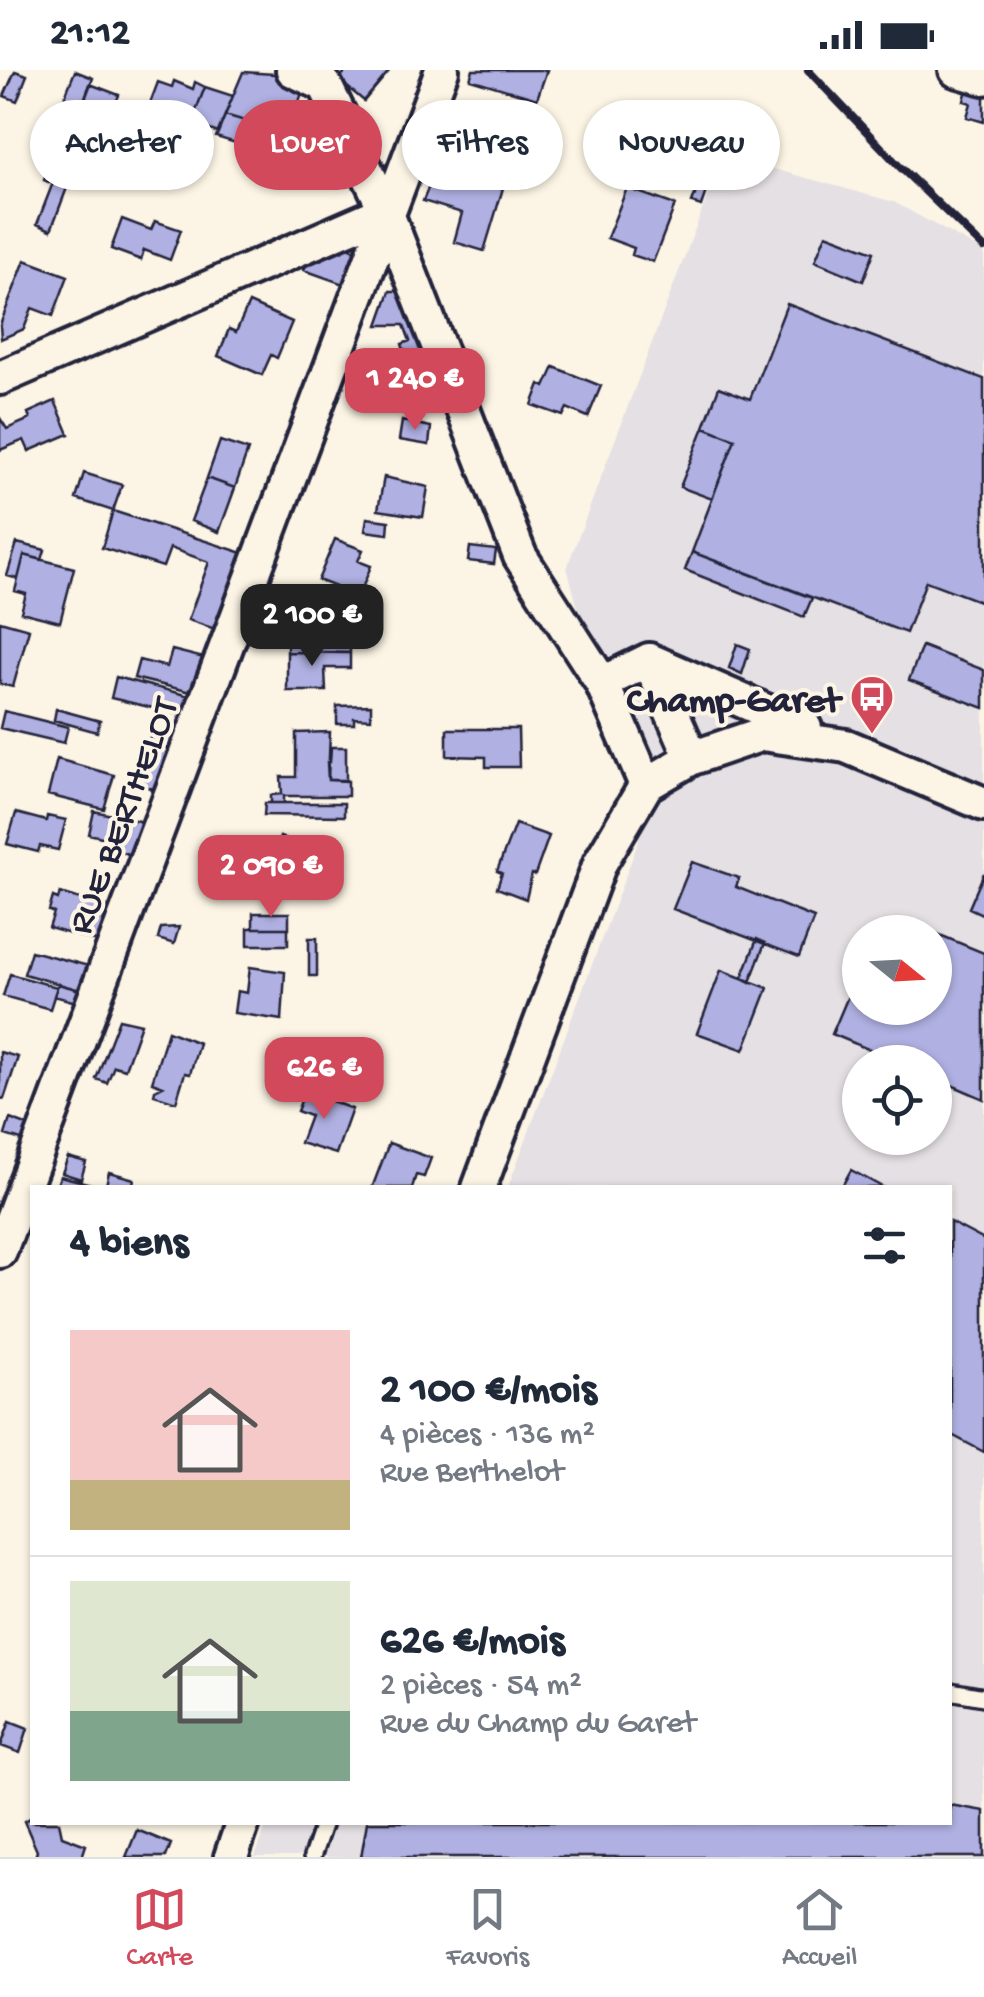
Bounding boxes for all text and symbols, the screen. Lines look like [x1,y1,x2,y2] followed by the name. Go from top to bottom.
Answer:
[50,13,130,57] text: 21:12
[30,100,214,190] chip: Acheter
[234,100,382,190] chip: Louer
[402,100,563,190] chip: Filtres
[583,100,780,190] chip: Nouveau
[323,348,507,433] pin: 1 240 €
[367,361,463,399] text: 1 240 €
[220,584,404,669] pin: 2 100 €
[262,597,362,635] text: 2 100 €
[849,674,895,735] bus stop icon: Champ-Garet
[627,681,843,725] place label: Champ-Garet
[60,692,191,941] street label: RUE BERTHELOT
[179,835,363,920] pin: 2 090 €
[220,848,322,886] text: 2 090 €
[842,915,952,1025] north arrow
[842,915,952,1155] map controls
[254,1037,394,1122] pin: 626 €
[842,1045,952,1155] button: locate
[287,1050,361,1088] text: 626 €
[857,1218,912,1273] icon: filters
[70,1221,188,1270] text: 4 biens
[380,1368,596,1417] text: 2 100 €/mois
[150,1370,270,1490] icon: home
[380,1417,595,1455] text: 4 pièces · 136 m²
[380,1455,564,1493] text: Rue Berthelot
[380,1619,564,1668] text: 626 €/mois
[150,1621,270,1741] icon: home
[380,1668,582,1706] text: 2 pièces · 54 m²
[380,1706,696,1744] text: Rue du Champ du Garet
[127,1882,193,1975] tab: Carte
[446,1882,529,1975] tab: Favoris
[782,1882,857,1975] tab: Accueil

